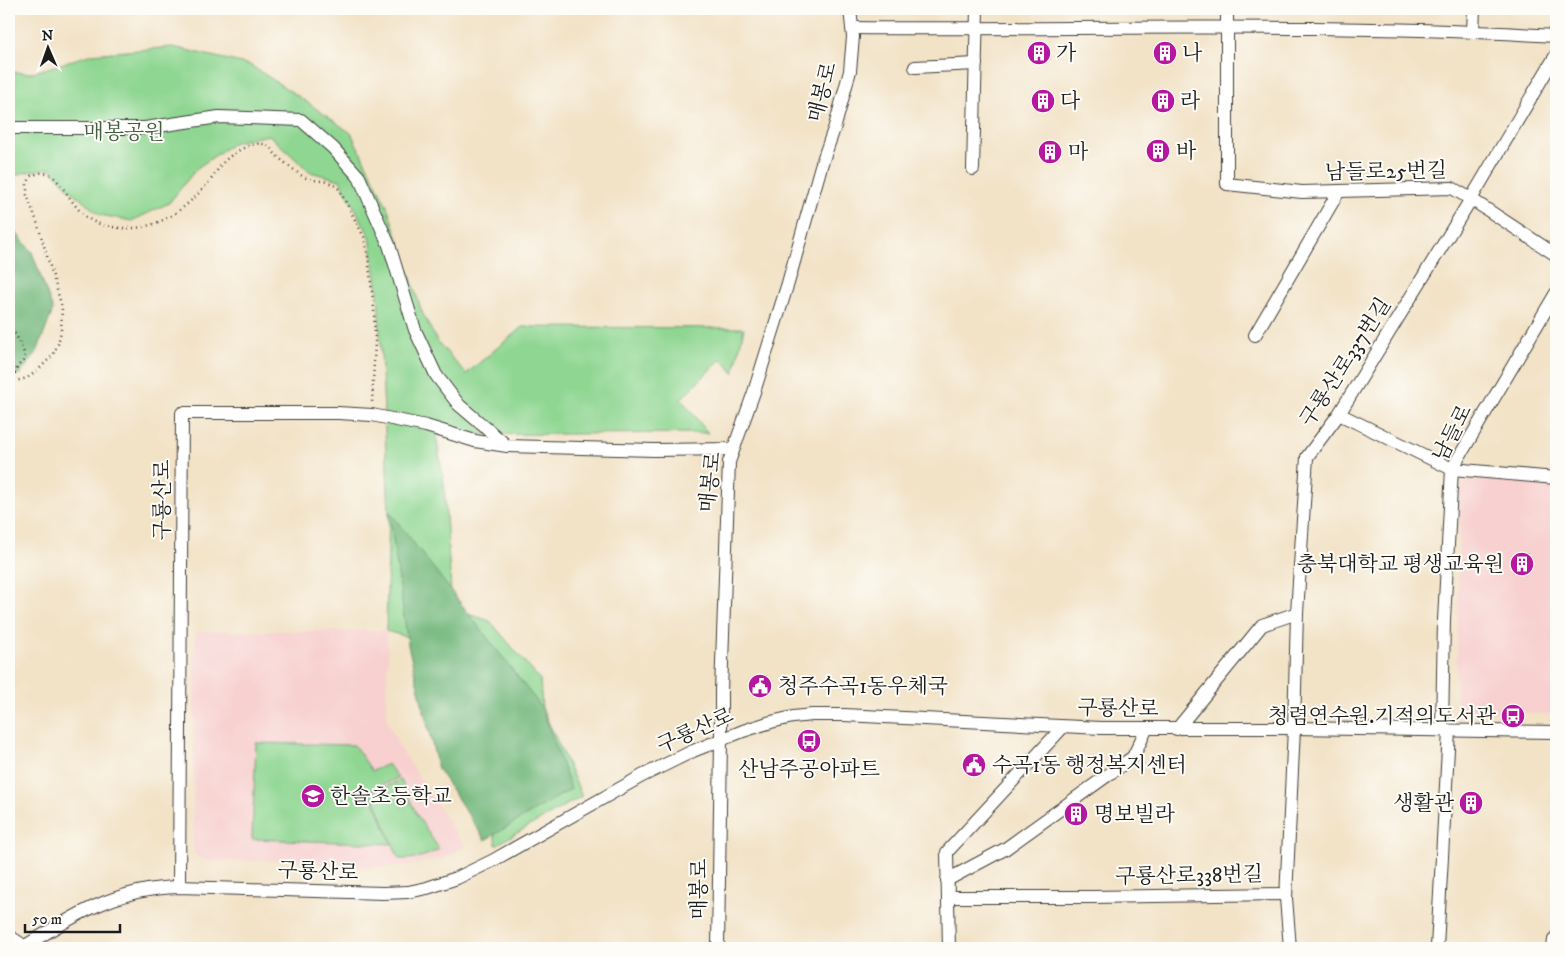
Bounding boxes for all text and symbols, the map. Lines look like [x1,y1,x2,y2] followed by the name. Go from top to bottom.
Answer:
[22,22,72,72] north arrow
[42,27,54,45] text: N
[1026,40,1052,66] building icon: 가
[1152,40,1178,66] building icon: 나
[1056,41,1077,67] place label: 가
[1182,41,1203,67] place label: 나
[803,60,843,125] street label: 매봉로
[1030,88,1056,114] building icon: 다
[1150,88,1176,114] building icon: 라
[1060,89,1081,115] place label: 다
[1180,89,1201,115] place label: 라
[83,120,165,146] park label: 매봉공원
[1145,138,1171,164] building icon: 바
[1037,139,1063,165] building icon: 마
[1176,139,1197,165] place label: 바
[1068,140,1089,166] place label: 마
[1325,158,1447,186] street label: 남들로25번길
[1295,293,1397,432] street label: 구룡산로337번길
[1427,400,1478,466] street label: 남들로
[695,450,727,514] street label: 매봉로
[150,459,176,541] street label: 구룡산로
[1509,551,1535,577] building icon: 충북대학교 평생교육원
[1297,552,1504,578] place label: 충북대학교 평생교육원
[747,673,773,699] public building icon: 청주수곡1동우체국
[778,674,948,700] place label: 청주수곡1동우체국
[1077,695,1159,723] street label: 구룡산로
[653,703,738,759] street label: 구룡산로
[1500,703,1526,729] bus stop icon: 청렴연수원.기적의도서관
[1268,704,1497,730] place label: 청렴연수원.기적의도서관
[796,728,822,754] bus stop icon: 산남주공아파트
[961,752,987,778] public building icon: 수곡1동 행정복지센터
[992,753,1187,779] place label: 수곡1동 행정복지센터
[738,757,880,783] place label: 산남주공아파트
[300,783,326,809] school or university icon: 한솔초등학교
[330,784,452,810] place label: 한솔초등학교
[1458,790,1484,816] building icon: 생활관
[1393,791,1455,817] place label: 생활관
[1063,801,1089,827] building icon: 명보빌라
[1094,802,1176,828] place label: 명보빌라
[277,858,359,886] street label: 구룡산로
[687,859,713,919] street label: 매봉로
[1115,862,1263,890] street label: 구룡산로338번길
[25,902,120,934] scale bar
[32,910,62,929] text: 50 m

